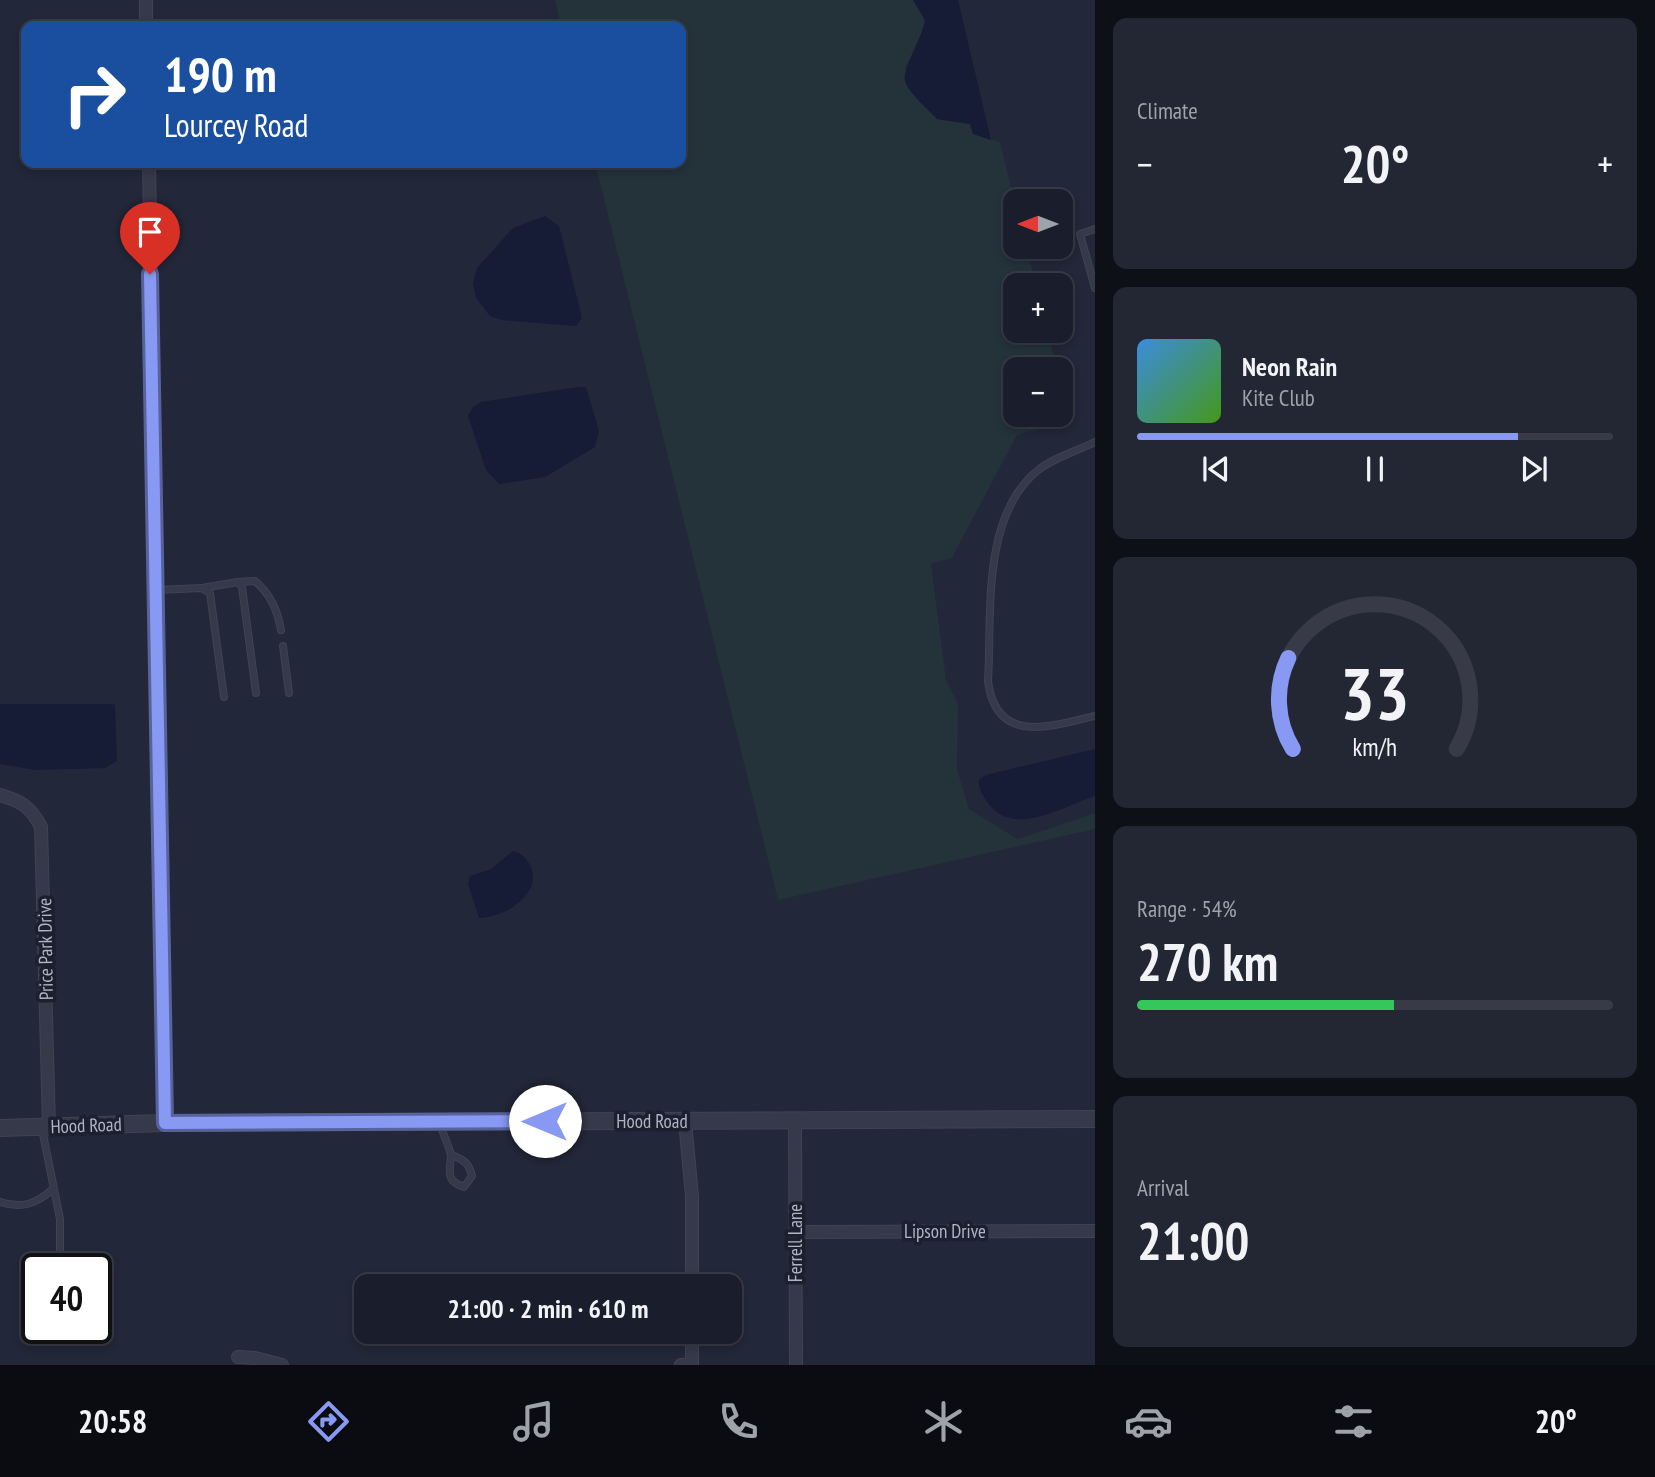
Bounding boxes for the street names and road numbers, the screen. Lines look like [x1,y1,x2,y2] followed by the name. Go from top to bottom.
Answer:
[32,898,58,1000] street label: Price Park Drive
[616,1109,688,1133] street label: Hood Road
[50,1112,122,1138] street label: Hood Road
[783,1204,807,1282] street label: Ferrell Lane
[904,1219,986,1243] street label: Lipson Drive

